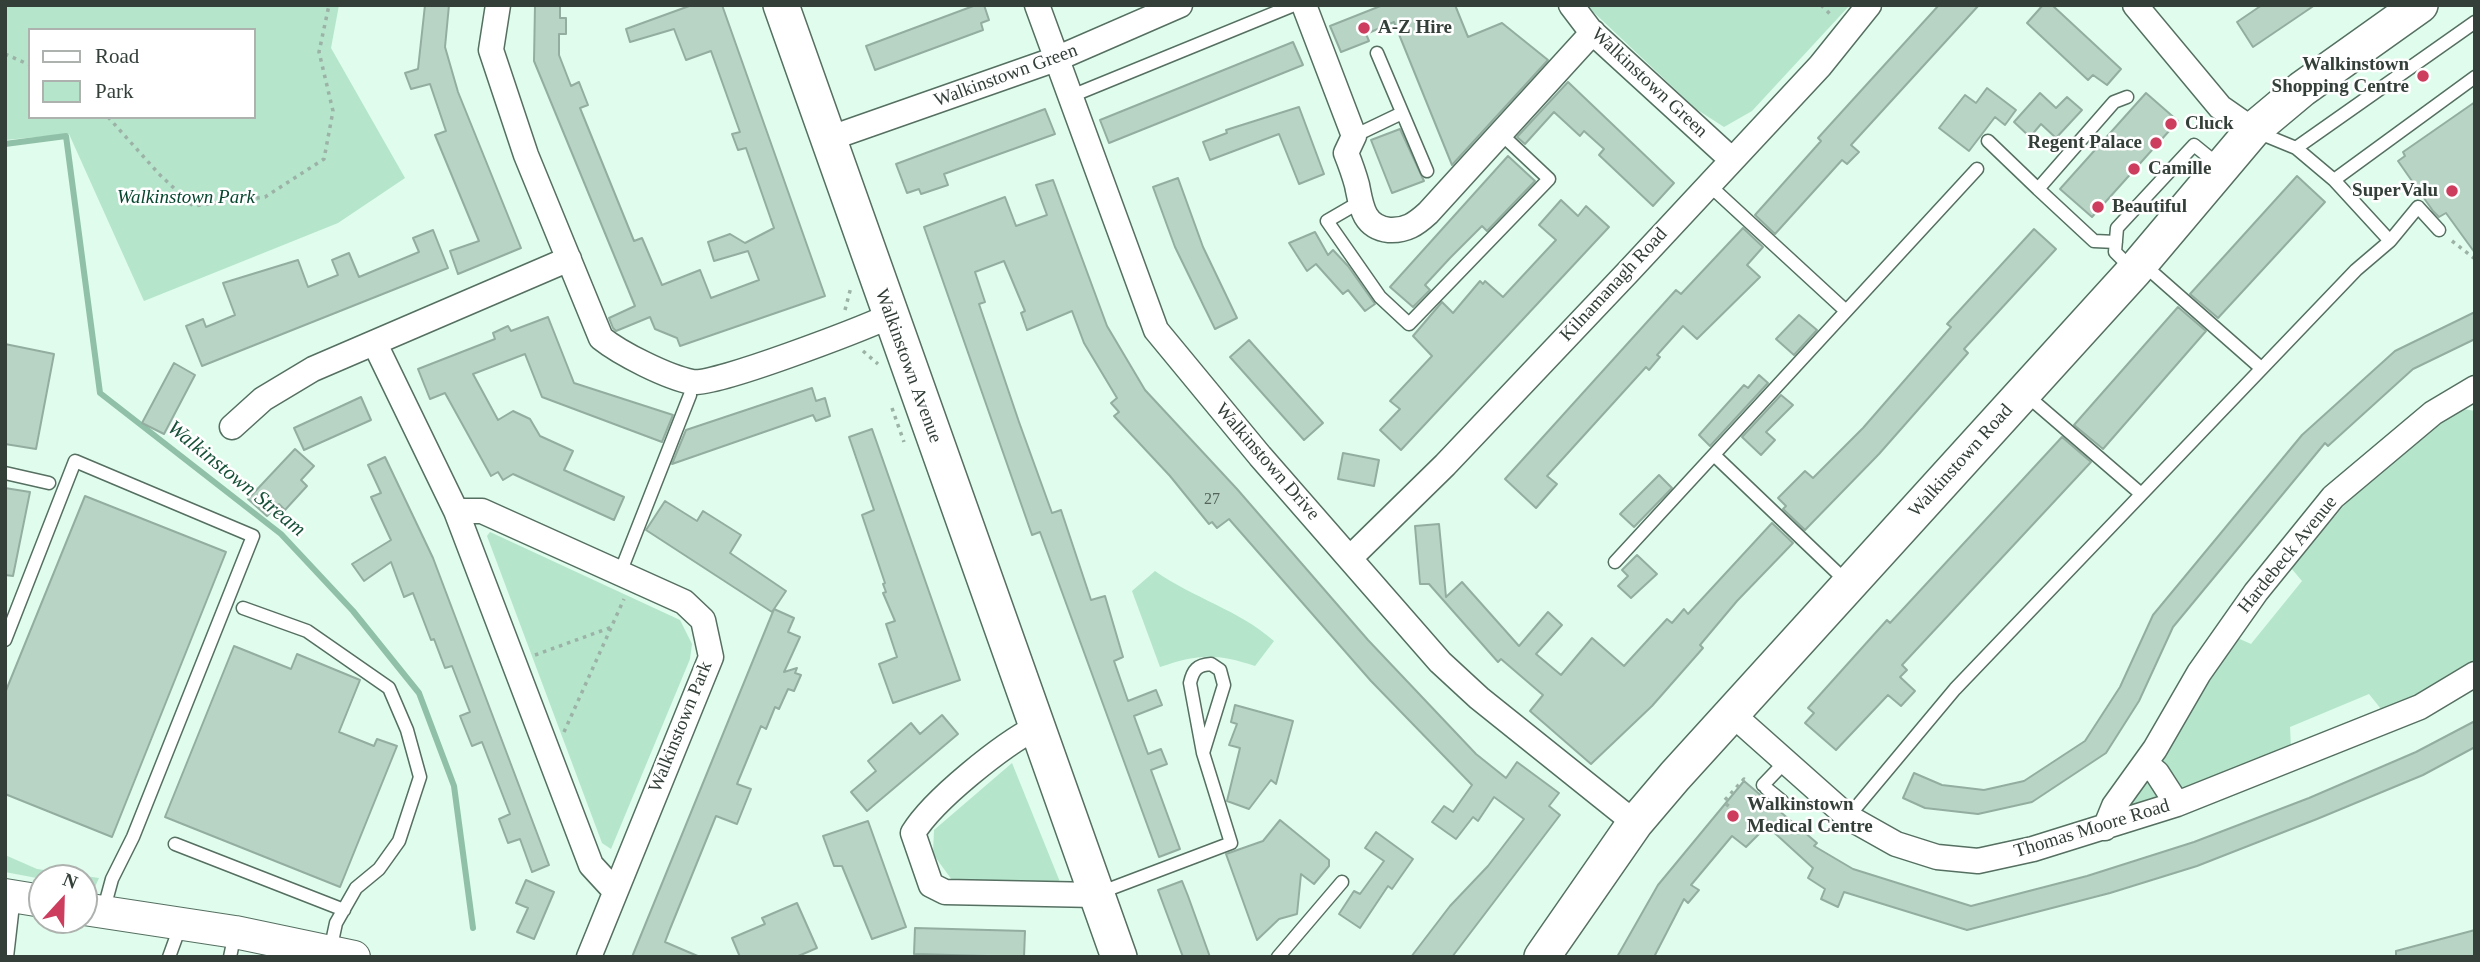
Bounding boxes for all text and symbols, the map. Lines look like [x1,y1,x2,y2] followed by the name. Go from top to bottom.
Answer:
[1378,17,1452,39] place label: A-Z Hire
[1356,20,1372,36] marker: A-Z Hire
[1586,23,1712,143] street label: Walkinstown Green
[28,28,256,119] legend
[931,39,1081,113] street label: Walkinstown Green
[95,44,139,68] text: Road
[2272,54,2409,98] place label: Walkinstown Shopping Centre
[2415,68,2431,84] marker: Walkinstown Shopping Centre
[95,79,134,103] text: Park
[2185,113,2234,135] place label: Cluck
[2163,116,2179,132] marker: Cluck
[2028,132,2142,154] place label: Regent Palace
[2148,135,2164,151] marker: Regent Palace
[2148,158,2211,180] place label: Camille
[2126,161,2142,177] marker: Camille
[2352,180,2438,202] place label: SuperValu
[2444,183,2460,199] marker: SuperValu
[117,187,255,209] park label: Walkinstown Park
[2112,196,2187,218] place label: Beautiful
[2090,199,2106,215] marker: Beautiful
[1555,223,1673,347] street label: Kilnamanagh Road
[870,286,946,446] street label: Walkinstown Avenue
[1210,399,1324,525] street label: Walkinstown Drive
[1904,400,2018,522] street label: Walkinstown Road
[162,416,310,542] water label: Walkinstown Stream
[1204,490,1220,510] house number: 27
[2234,492,2342,618] street label: Hardebeck Avenue
[644,658,718,796] street label: Walkinstown Park
[1747,794,1873,838] place label: Walkinstown Medical Centre
[2011,794,2173,864] street label: Thomas Moore Road
[1725,808,1741,824] marker: Walkinstown Medical Centre
[28,864,98,934] north arrow
[60,869,81,893] text: N

